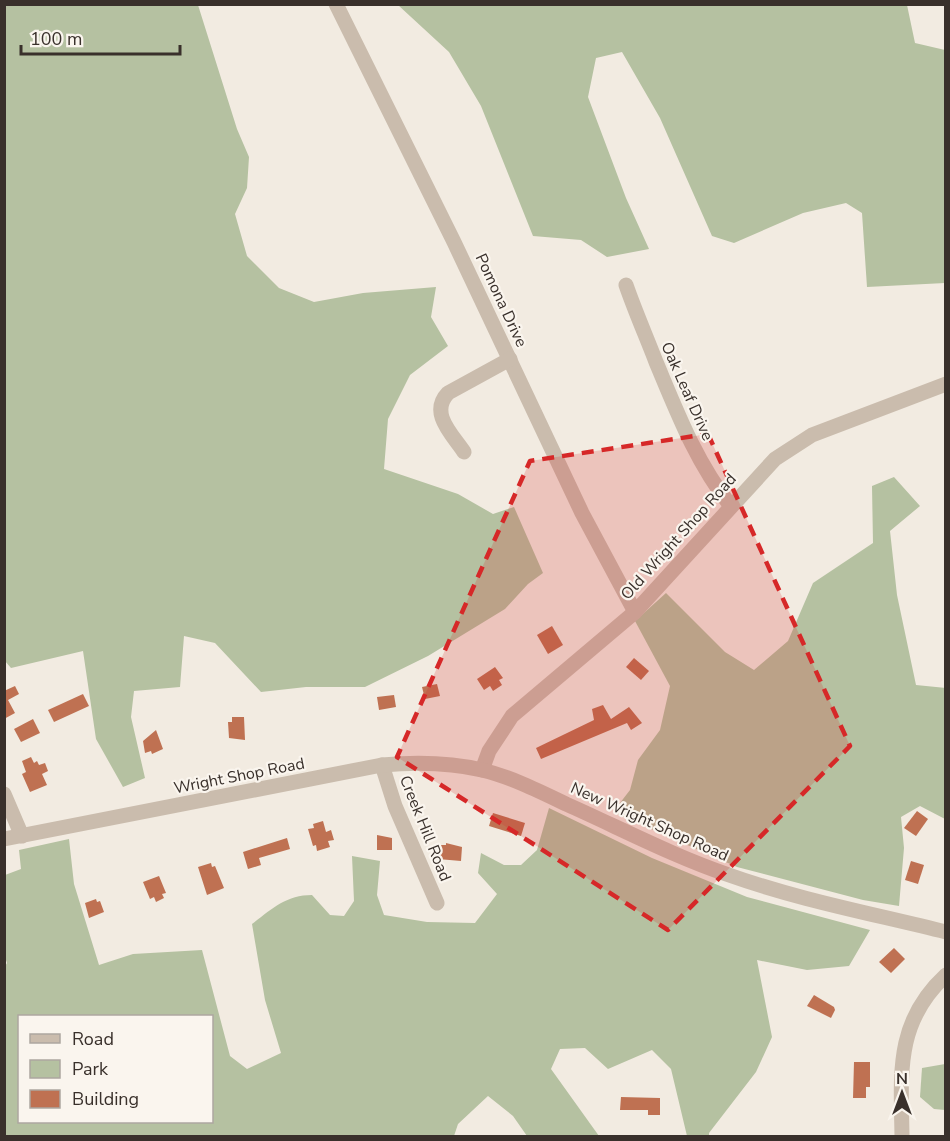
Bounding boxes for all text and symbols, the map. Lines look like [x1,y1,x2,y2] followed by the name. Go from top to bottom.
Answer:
[21,18,180,56] scale bar
[30,27,82,51] text: 100 m
[470,250,532,351] street label: Pomona Drive
[656,339,719,444] street label: Oak Leaf Drive
[616,469,742,605] street label: Old Wright Shop Road
[172,753,306,799] street label: Wright Shop Road
[394,772,456,885] street label: Creek Hill Road
[567,777,732,867] street label: New Wright Shop Road
[18,1015,213,1123] legend
[72,1027,114,1051] text: Road
[72,1057,109,1081] text: Park
[872,1063,932,1123] north arrow
[896,1068,908,1090] text: N
[72,1087,139,1111] text: Building

